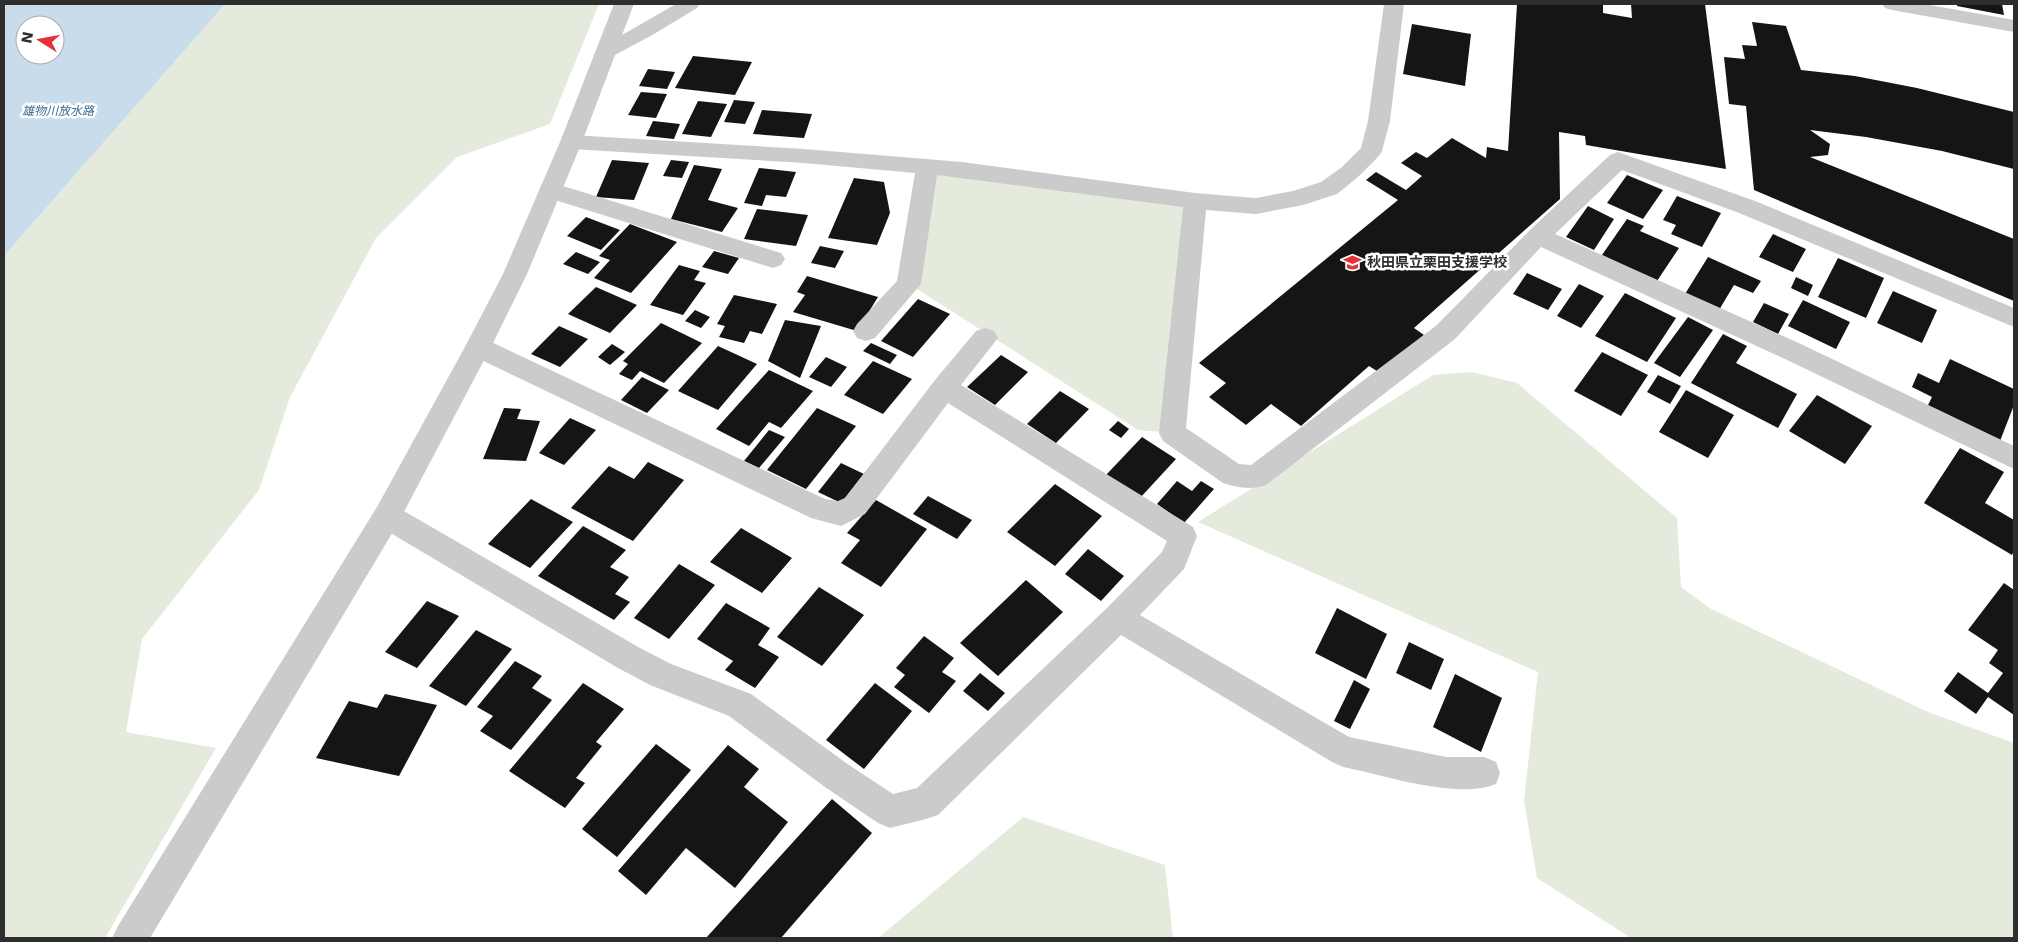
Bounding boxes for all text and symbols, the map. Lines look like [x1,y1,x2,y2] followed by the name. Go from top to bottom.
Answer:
[15,15,65,65] north arrow
[18,30,36,45] text: N
[22,104,95,118] water label: 雄物川放水路
[1343,252,1363,272] school or university icon: 秋田県立栗田支援学校
[1367,254,1507,270] place label: 秋田県立栗田支援学校

